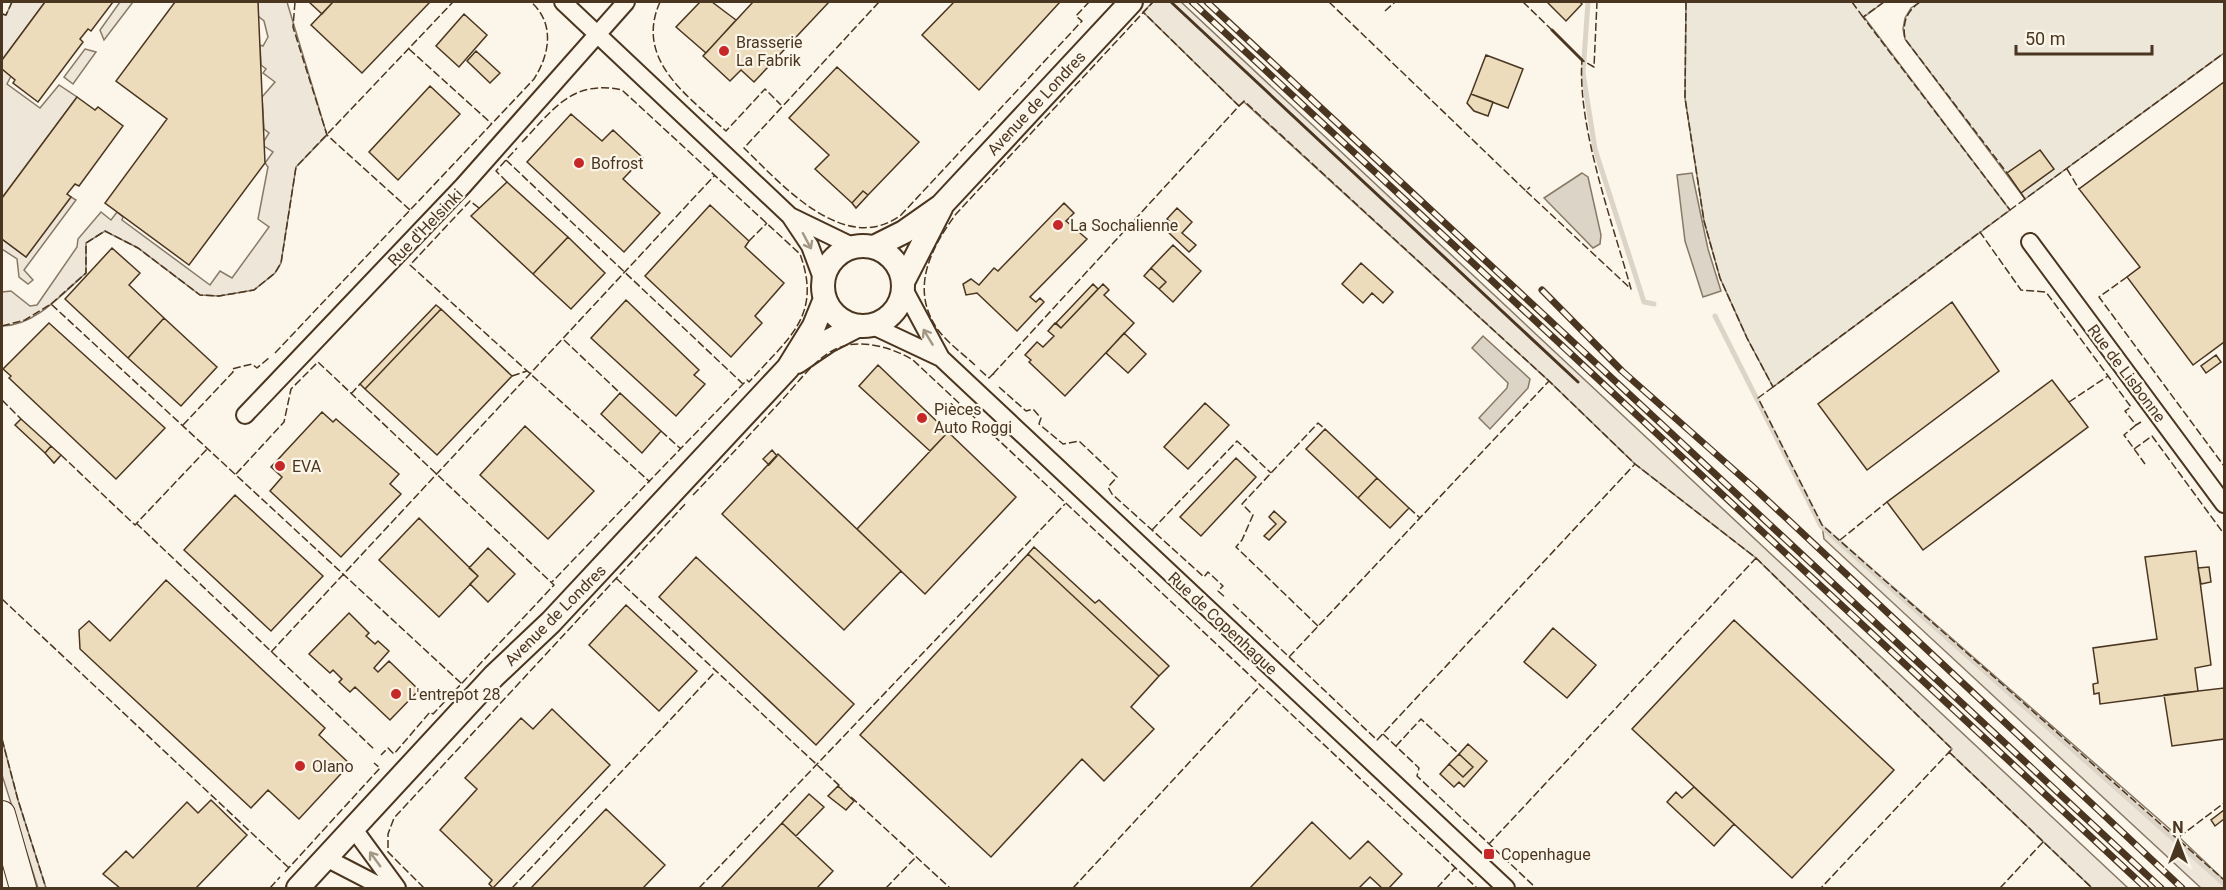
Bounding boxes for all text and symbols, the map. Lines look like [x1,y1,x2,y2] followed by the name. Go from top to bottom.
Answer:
[2016,18,2152,56] scale bar
[2025,28,2065,49] text: 50 m
[736,33,803,70] place label: Brasserie La Fabrik
[717,44,731,58] marker: Brasserie La Fabrik
[983,47,1089,159] street label: Avenue de Londres
[591,154,644,173] place label: Bofrost
[572,156,586,170] marker: Bofrost
[384,185,467,270] street label: Rue d'Helsinki
[1070,216,1178,235] place label: La Sochalienne
[1051,218,1065,232] marker: La Sochalienne
[801,232,813,249] one-way arrow
[2084,321,2170,426] street label: Rue de Lisbonne
[922,329,934,346] one-way arrow
[934,400,1012,437] place label: Pièces Auto Roggi
[915,411,929,425] marker: Pièces Auto Roggi
[292,457,322,476] place label: EVA
[273,459,287,473] marker: EVA
[501,561,610,670] street label: Avenue de Londres
[1164,568,1281,679] street label: Rue de Copenhague
[408,685,501,704] place label: L'entrepot 28
[389,687,403,701] marker: L'entrepot 28
[312,757,354,776] place label: Olano
[293,759,307,773] marker: Olano
[2148,812,2208,872] north arrow
[2172,818,2184,837] text: N
[1501,845,1591,864] place label: Copenhague
[1482,847,1496,861] marker: Copenhague
[369,851,381,867] one-way arrow

